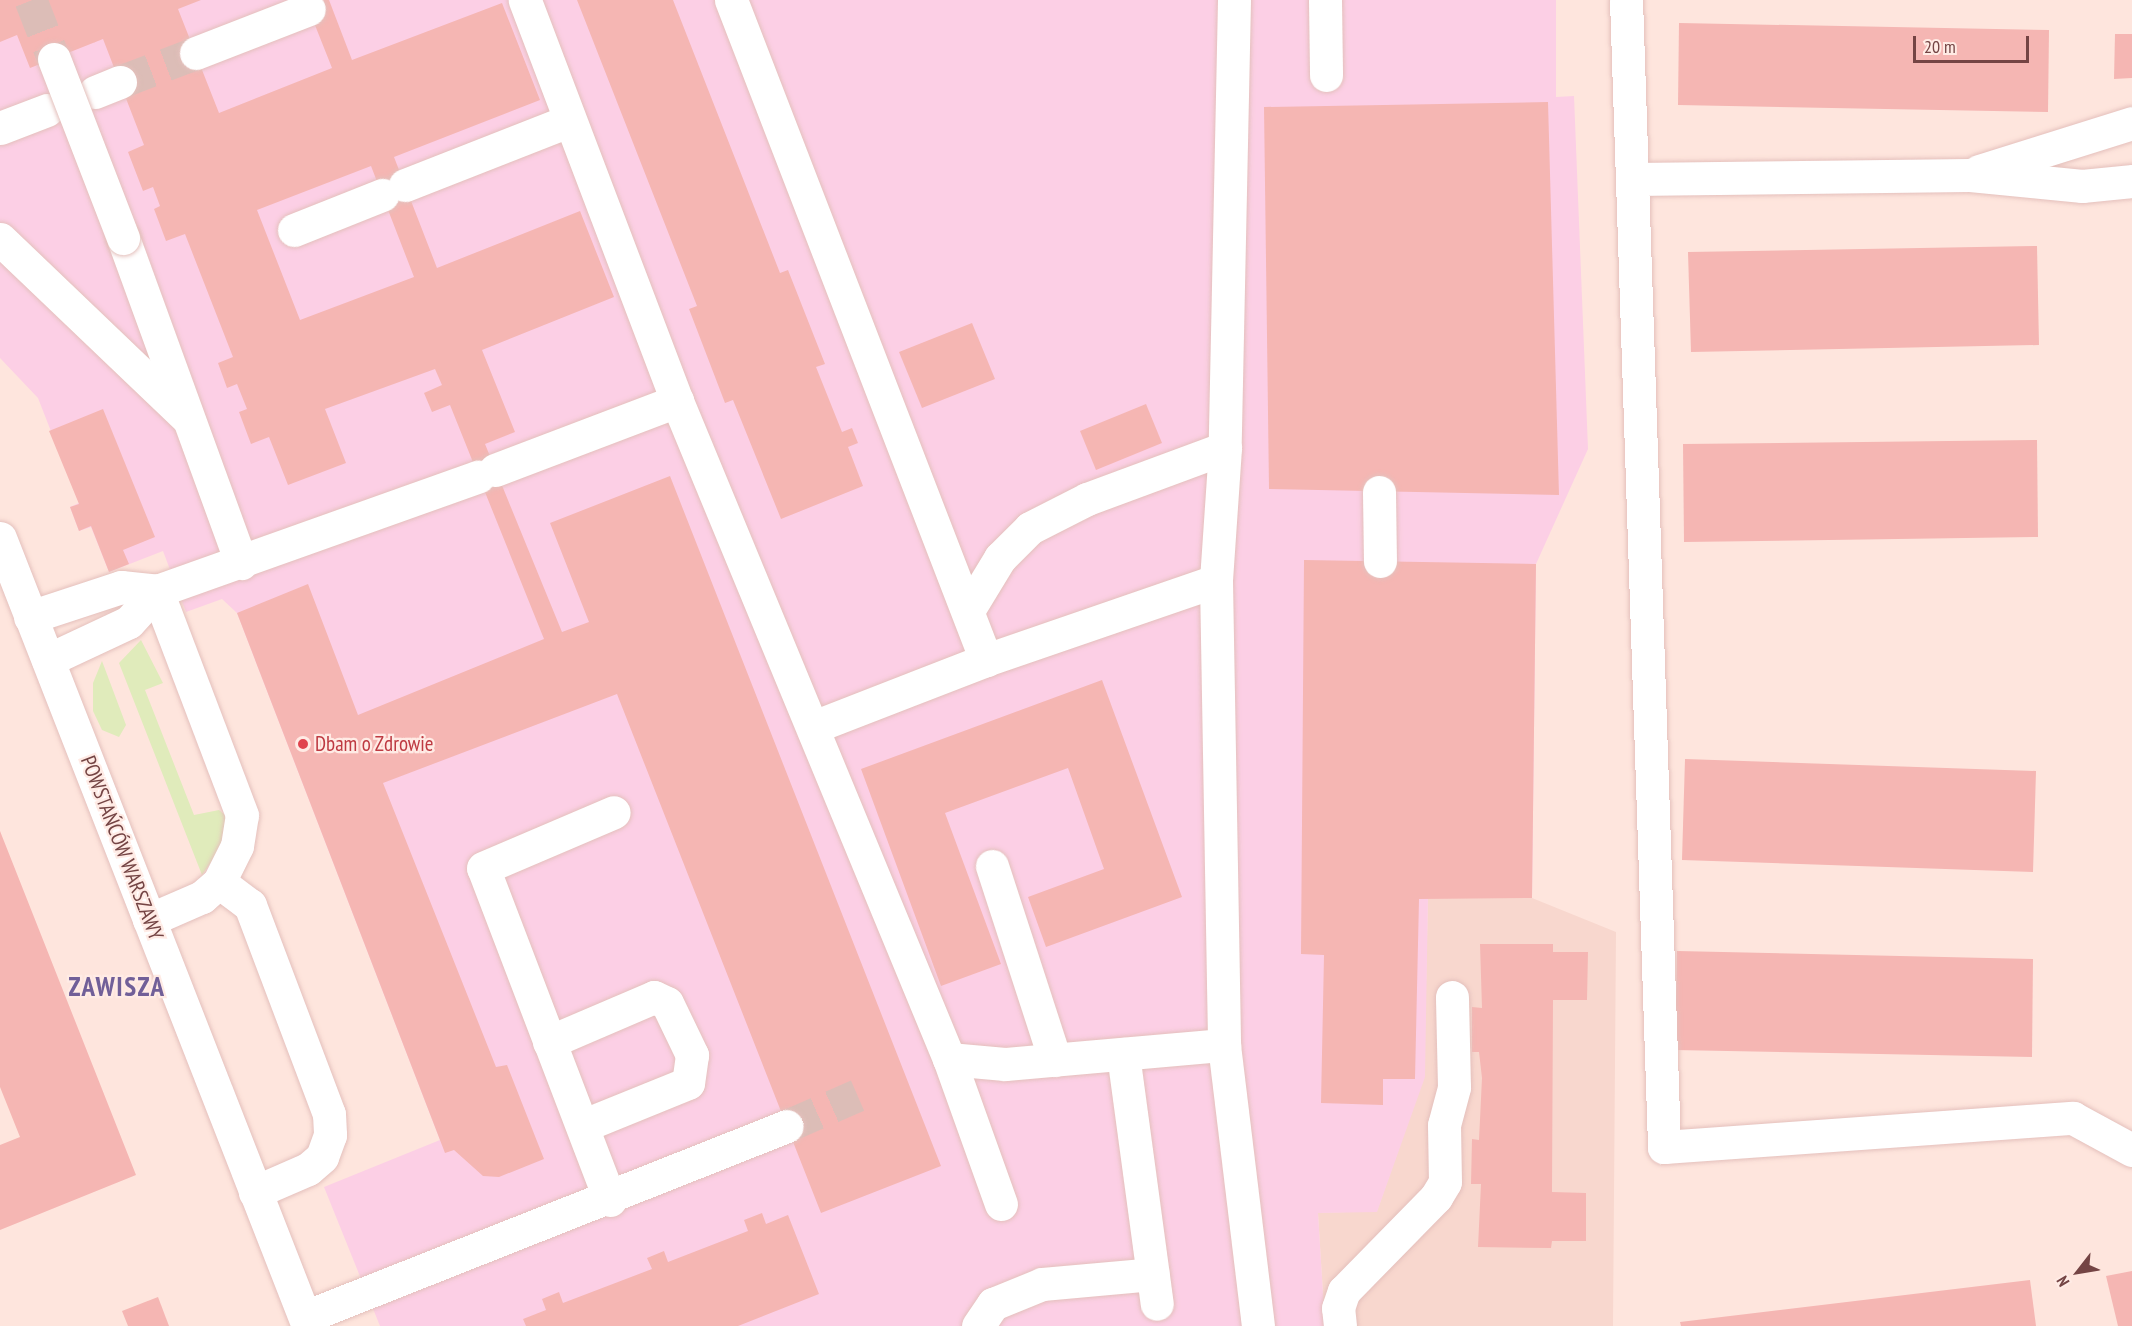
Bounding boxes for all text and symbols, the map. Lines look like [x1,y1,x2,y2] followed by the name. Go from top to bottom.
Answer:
[1916,24,2032,62] scale bar
[1924,35,1956,58] text: 20 m
[315,731,434,757] place label: Dbam o Zdrowie
[296,737,310,751] marker: Dbam o Zdrowie
[75,752,169,944] street label: POWSTAŃCÓW WARSZAWY
[68,971,166,1003] district label: ZAWISZA
[2048,1242,2108,1302] north arrow
[2052,1272,2073,1290] text: N

